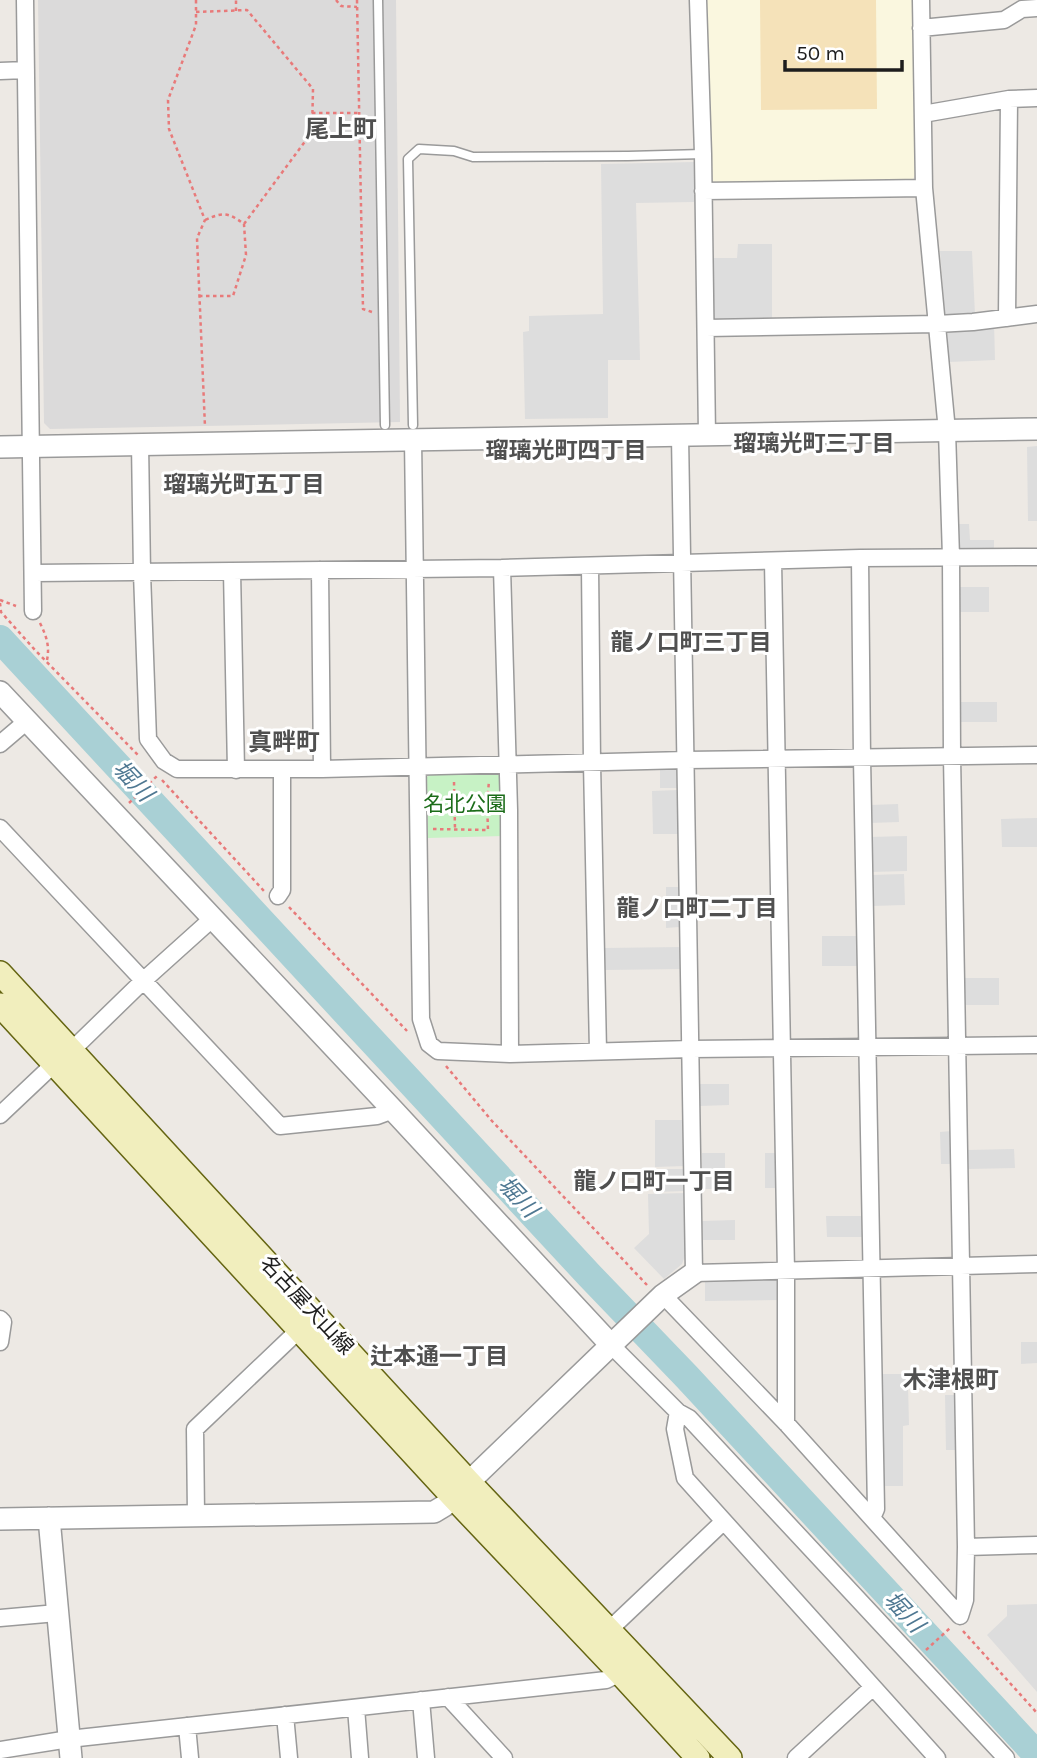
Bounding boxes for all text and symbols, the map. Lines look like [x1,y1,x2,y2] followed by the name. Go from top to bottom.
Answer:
[785,28,902,72] scale bar
[796,41,845,65] text: 50 m
[305,115,377,143] district label: 尾上町
[734,430,895,457] district label: 瑠璃光町三丁目
[486,437,647,464] district label: 瑠璃光町四丁目
[164,471,325,498] district label: 瑠璃光町五丁目
[611,629,772,656] district label: 龍ノ口町三丁目
[248,728,320,756] district label: 真畔町
[107,755,161,809] water label: 堀川
[423,792,507,816] park label: 名北公園
[617,895,778,922] district label: 龍ノ口町二丁目
[574,1168,735,1195] district label: 龍ノ口町一丁目
[492,1171,546,1225] water label: 堀川
[255,1251,359,1359] street label: 名古屋犬山線
[370,1343,508,1370] district label: 辻本通一丁目
[903,1366,999,1394] district label: 木津根町
[878,1586,932,1640] water label: 堀川

